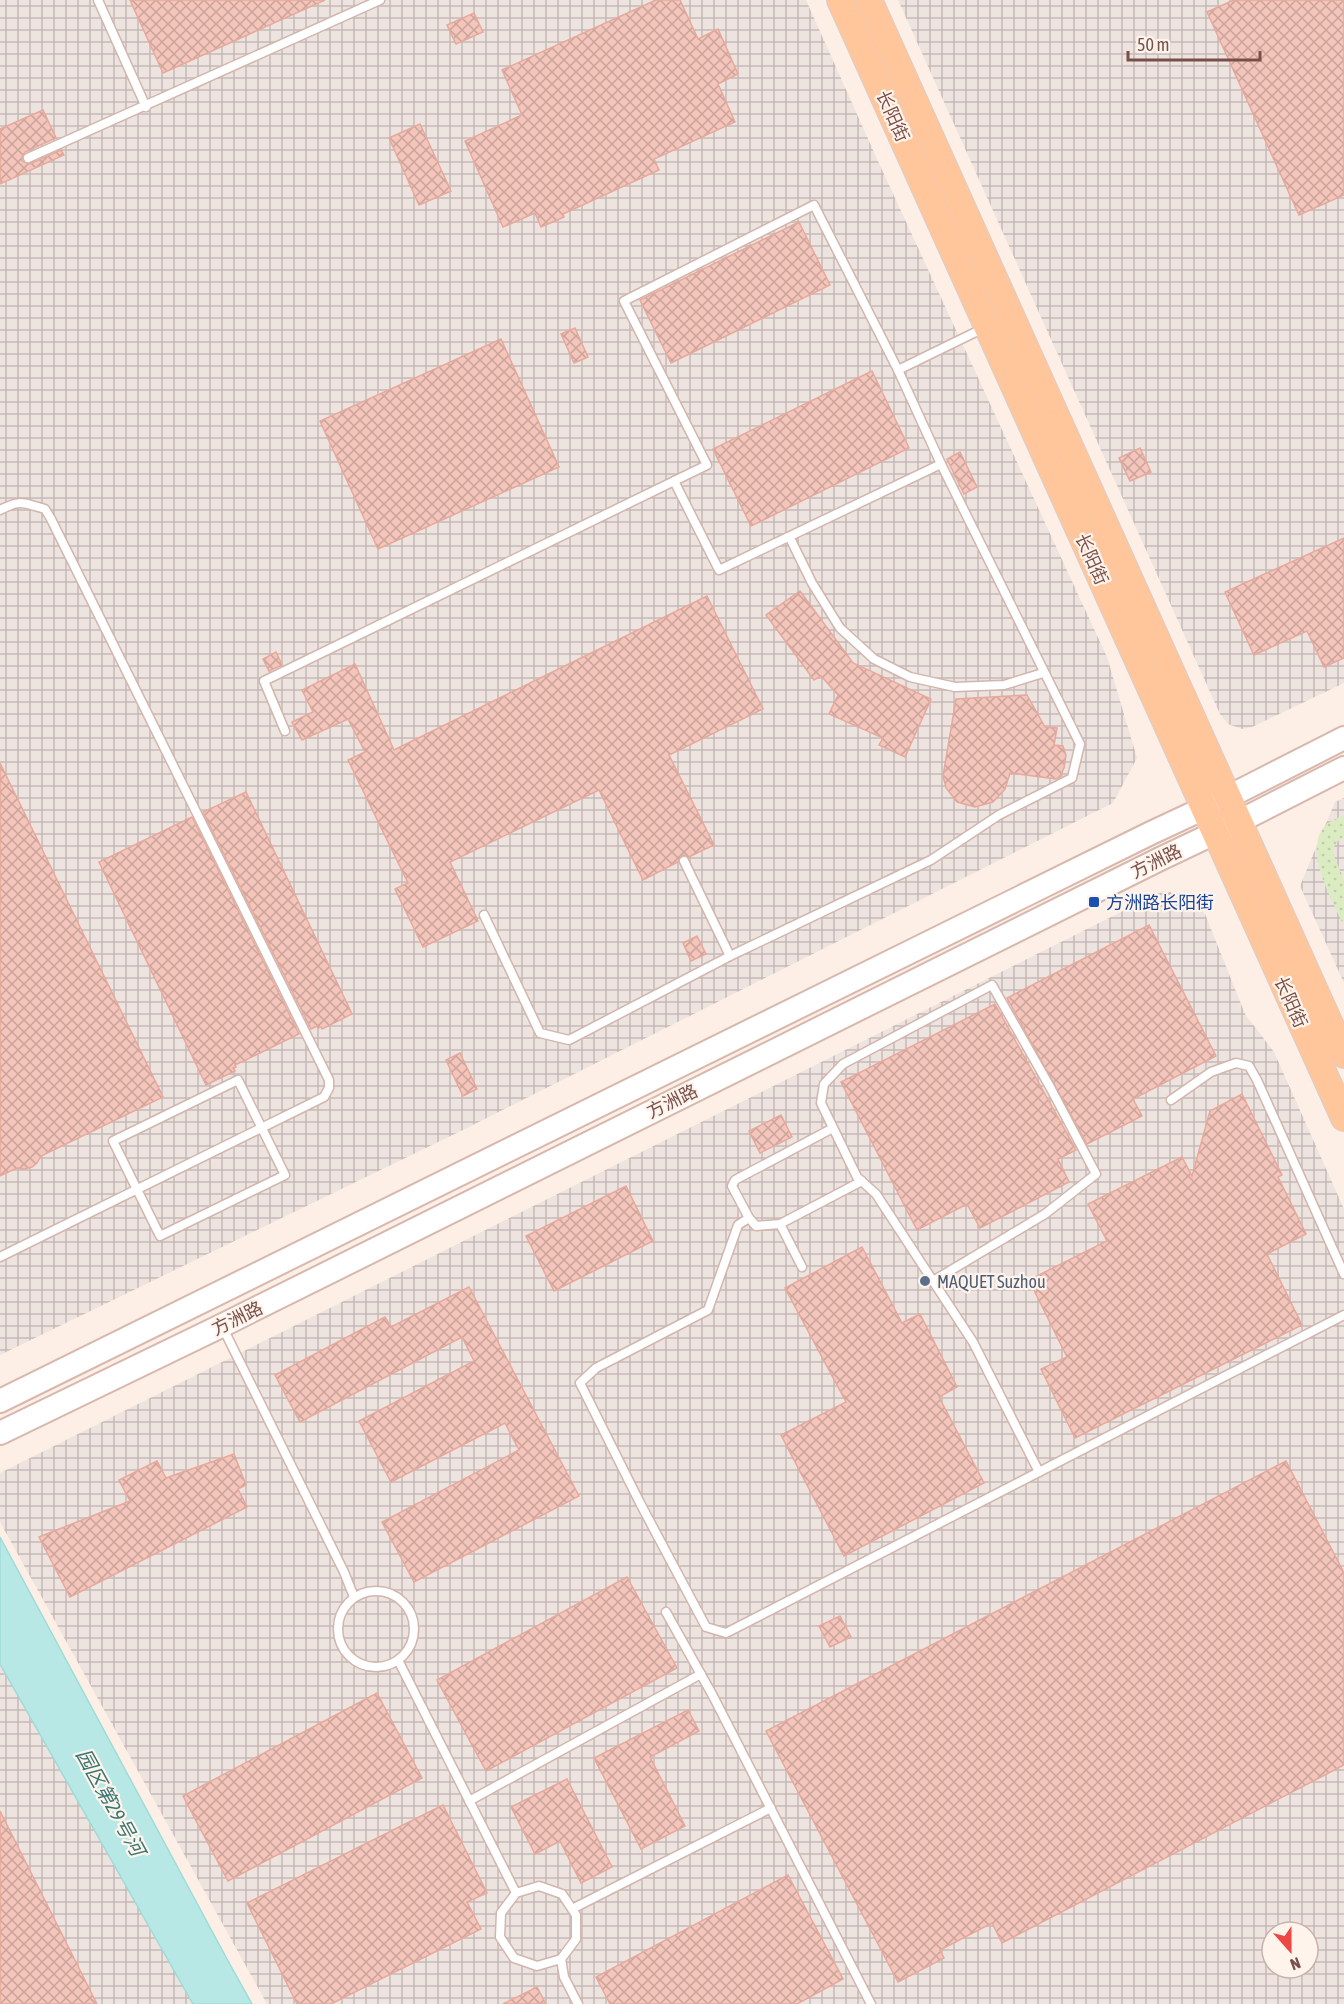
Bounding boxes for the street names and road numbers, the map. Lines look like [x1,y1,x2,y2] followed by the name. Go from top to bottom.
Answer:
[872,87,914,145] street label: 长阳街
[1071,530,1113,588] street label: 长阳街
[1127,840,1185,882] street label: 方洲路
[1270,973,1312,1031] street label: 长阳街
[643,1080,701,1122] street label: 方洲路
[208,1297,266,1339] street label: 方洲路

